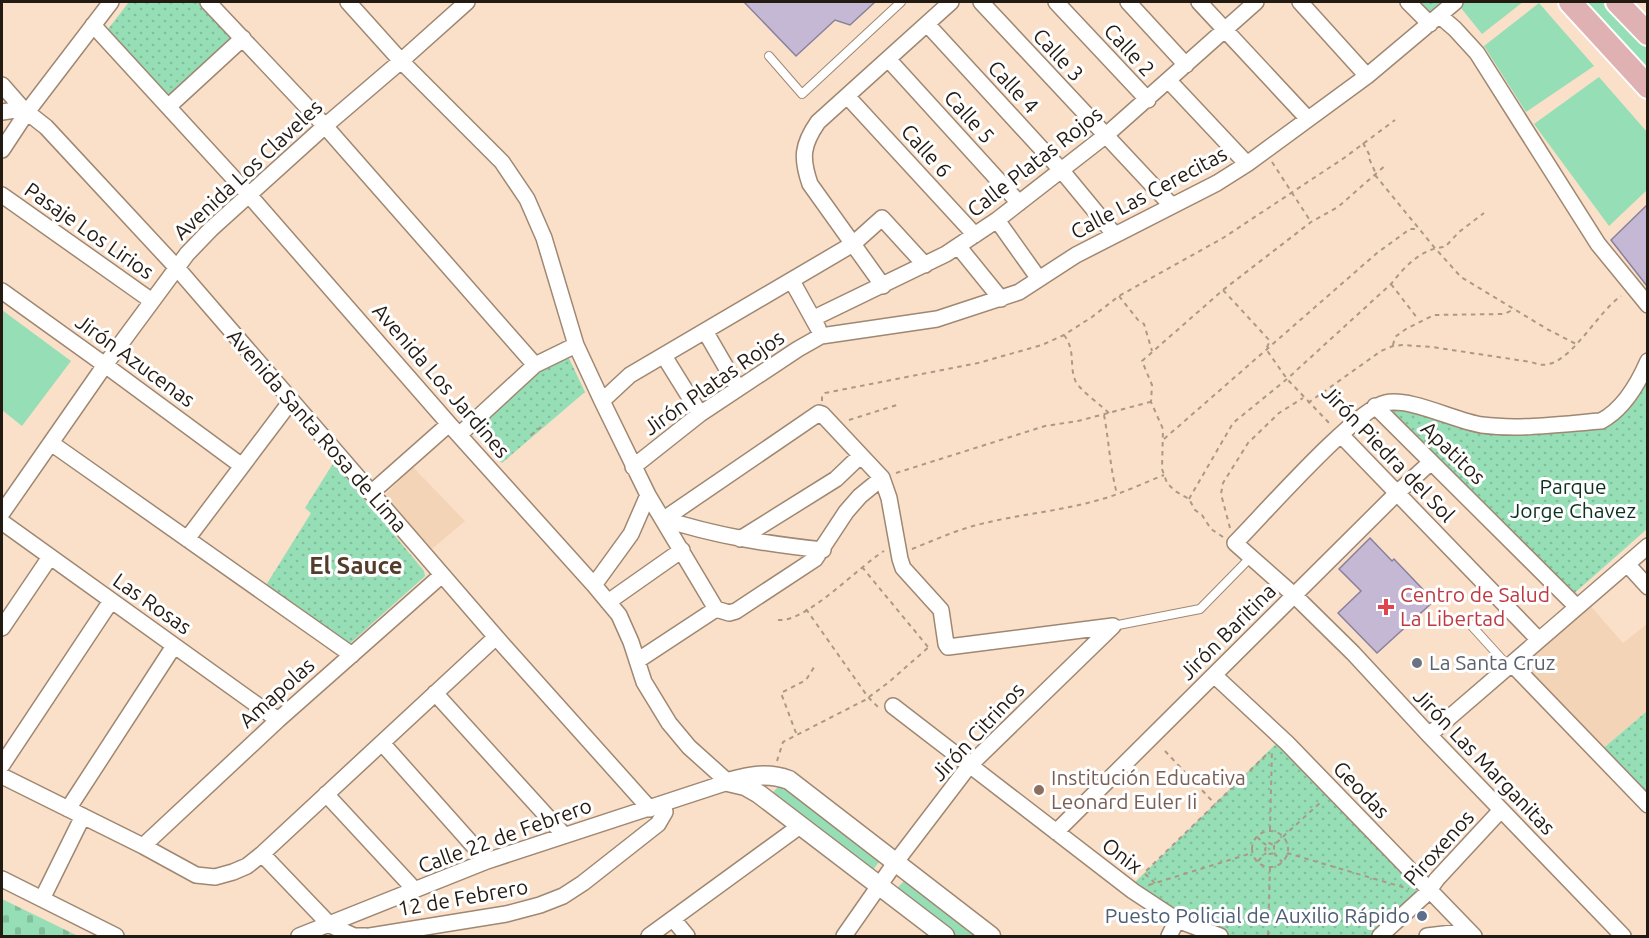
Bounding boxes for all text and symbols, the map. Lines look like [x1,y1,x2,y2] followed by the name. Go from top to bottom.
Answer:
[1099,18,1160,81] street label: Calle 2
[1028,23,1089,86] street label: Calle 3
[983,55,1044,118] street label: Calle 4
[940,85,1000,148] street label: Calle 5
[168,94,327,244] street label: Avenida Los Claveles
[962,101,1107,221] street label: Calle Platas Rojos
[897,119,957,182] street label: Calle 6
[1066,141,1231,243] street label: Calle Las Cerecitas
[21,177,159,284] street label: Pasaje Los Lirios
[368,298,515,462] street label: Avenida Los Jardines
[71,309,200,411] street label: Jirón Azucenas
[223,324,412,537] street label: Avenida Santa Rosa de Lima
[639,325,788,440] street label: Jirón Platas Rojos
[1317,380,1460,527] street label: Jirón Piedra del Sol
[1417,416,1491,489] street label: Apatitos
[1510,474,1636,522] park label: Parque Jorge Chavez
[309,552,403,579] district label: El Sauce
[109,568,196,639] street label: Las Rosas
[1174,578,1280,684] street label: Jirón Baritina
[1400,582,1550,630] place label: Centro de Salud La Libertad
[1377,598,1395,616] marker: Centro de Salud La Libertad
[1429,650,1555,674] place label: La Santa Cruz
[234,652,319,732] street label: Amapolas
[1410,656,1424,670] marker: La Santa Cruz
[926,677,1029,785] street label: Jirón Citrinos
[1409,684,1560,839] street label: Jirón Las Marganitas
[1329,756,1395,823] street label: Geodas
[1051,765,1246,813] place label: Institución Educativa Leonard Euler Ii
[1032,783,1046,797] marker: Institución Educativa Leonard Euler Ii
[415,792,595,878] street label: Calle 22 de Febrero
[1398,805,1478,890] street label: Piroxenos
[1098,832,1148,878] street label: Onix
[396,874,530,920] street label: 12 de Febrero
[1105,903,1410,927] place label: Puesto Policial de Auxilio Rápido
[1415,909,1429,923] marker: Puesto Policial de Auxilio Rápido

